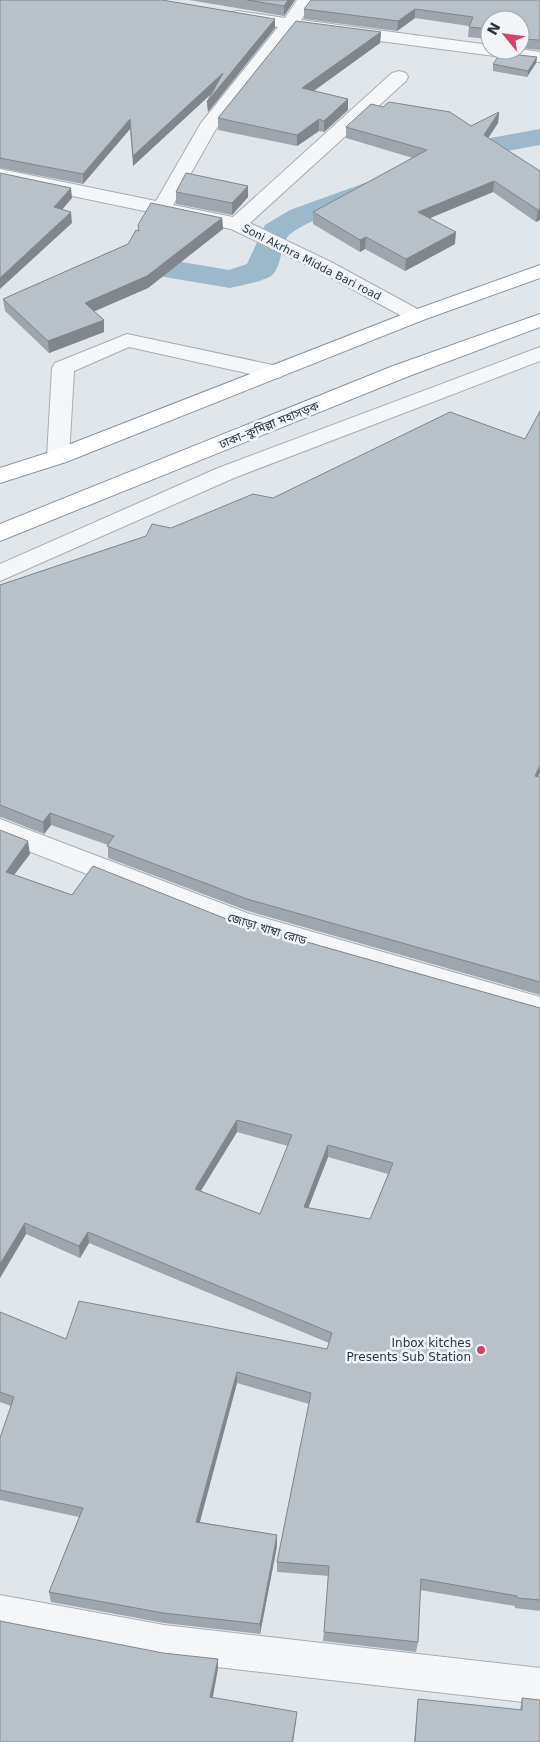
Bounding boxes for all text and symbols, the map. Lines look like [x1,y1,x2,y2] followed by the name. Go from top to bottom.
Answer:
[480,10,530,60] north arrow
[484,20,503,38] text: N
[240,222,383,303] street label: Soni Akrhra Midda Bari road
[216,398,322,453] street label: ঢাকা–কুমিল্লা মহাসড়ক
[226,910,309,948] street label: জোড়া খাম্বা রোড
[347,1336,471,1364] place label: Inbox kitches Presents Sub Station
[475,1344,487,1356] marker: Inbox kitches Presents Sub Station

